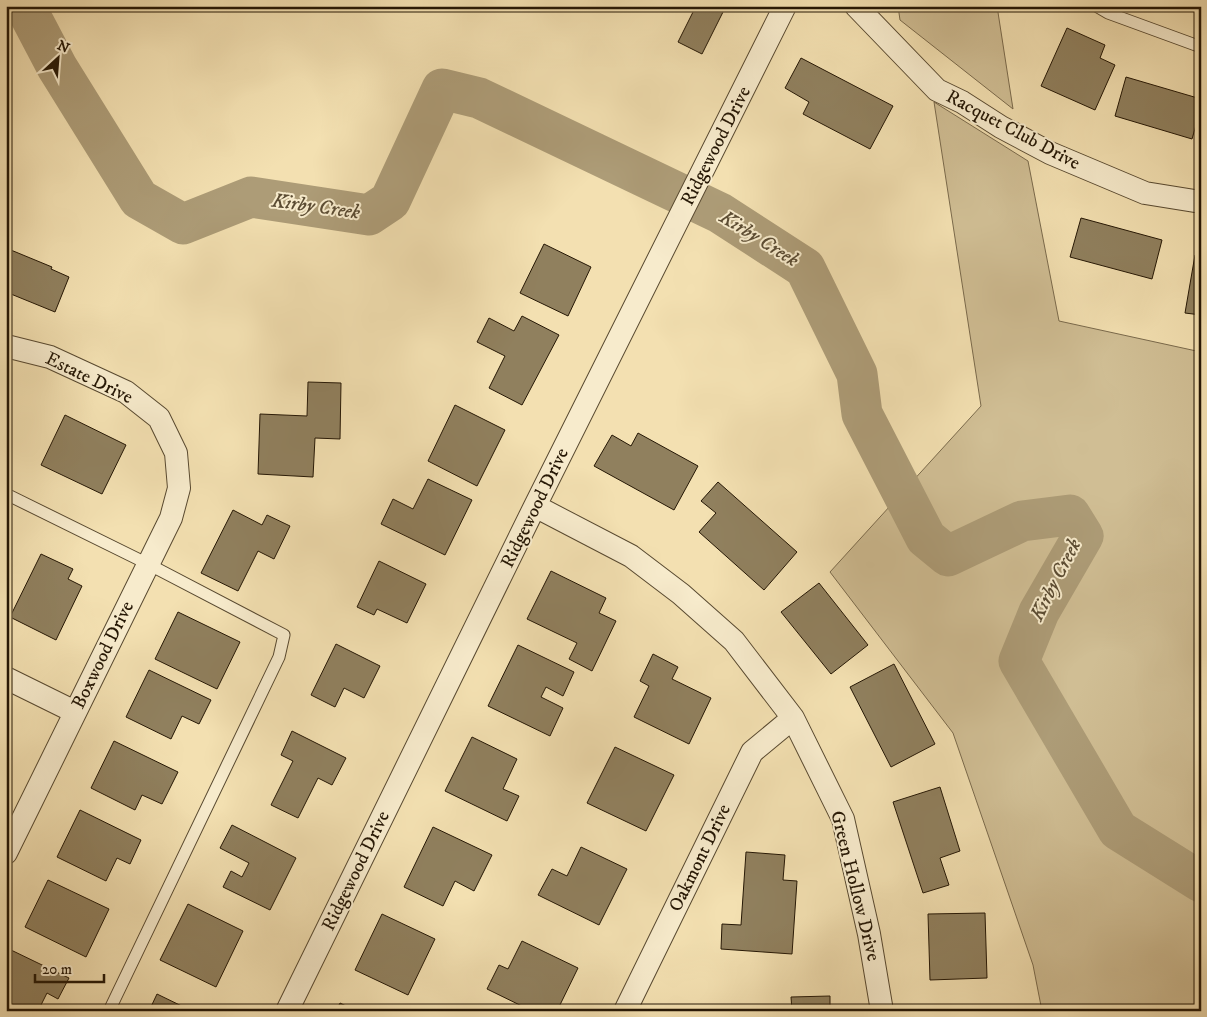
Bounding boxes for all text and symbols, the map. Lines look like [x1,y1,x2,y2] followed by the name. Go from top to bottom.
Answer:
[32,32,82,82] north arrow
[54,37,73,58] text: N
[676,82,756,209] street label: Ridgewood Drive
[942,85,1084,176] street label: Racquet Club Drive
[269,188,362,226] water label: Kirby Creek
[714,204,804,273] water label: Kirby Creek
[42,347,137,409] street label: Estate Drive
[496,444,574,572] street label: Ridgewood Drive
[1024,534,1088,626] water label: Kirby Creek
[67,597,139,713] street label: Boxwood Drive
[664,800,736,915] street label: Oakmont Drive
[317,807,395,935] street label: Ridgewood Drive
[825,809,885,964] street label: Green Hollow Drive
[35,952,104,984] scale bar
[42,960,72,979] text: 20 m

